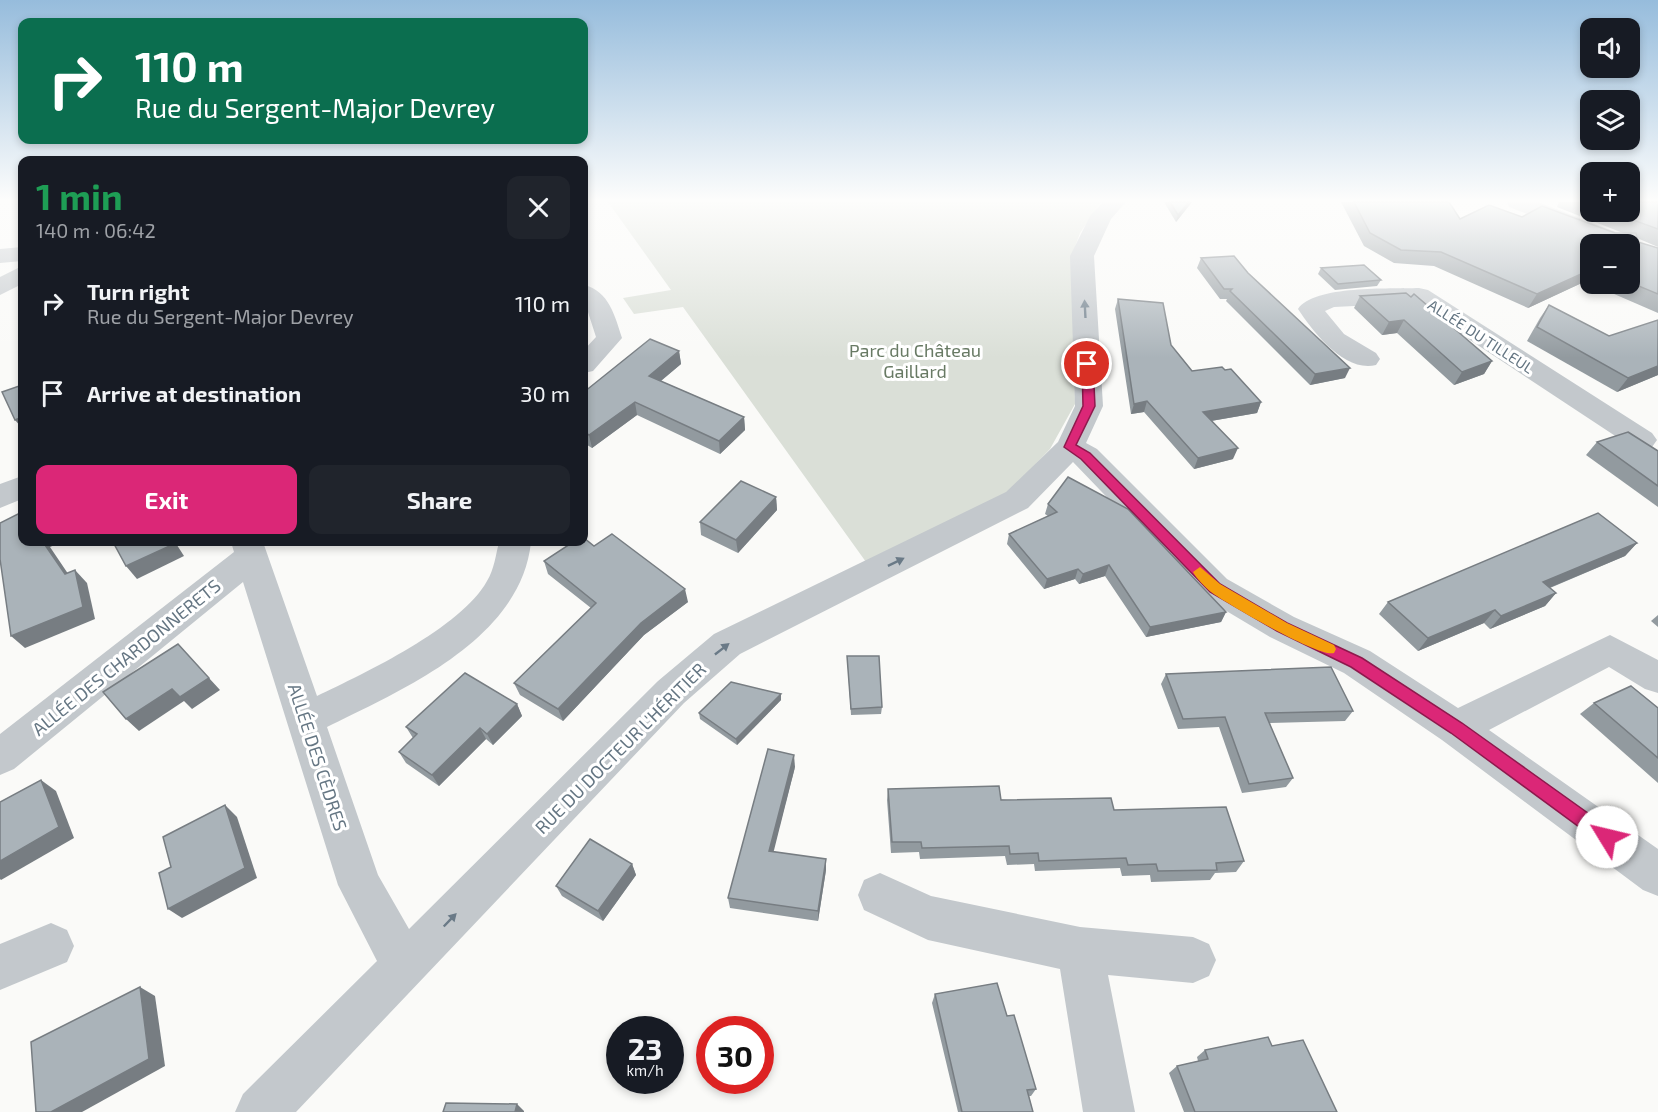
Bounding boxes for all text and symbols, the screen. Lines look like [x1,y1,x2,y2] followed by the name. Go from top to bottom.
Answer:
[1580,18,1640,294] map controls
[1580,18,1640,78] button: sound
[135,40,244,90] text: 110 m
[36,42,114,120] icon: right
[1580,90,1640,150] button: layers
[135,91,495,123] text: Rue du Sergent-Major Devrey
[1580,162,1640,222] button: +
[36,174,123,217] text: 1 min
[507,176,570,239] button: close
[36,218,156,242] text: 140 m · 06:42
[1580,234,1640,294] button: −
[87,278,189,304] text: Turn right
[36,287,69,320] icon: right
[515,290,570,316] text: 110 m
[1425,295,1537,377] street label: ALLÉE DU TILLEUL
[1080,300,1089,319] one-way arrow
[87,304,354,328] text: Rue du Sergent-Major Devrey
[1061,338,1112,389] pin
[849,339,981,382] park label: Parc du Château Gaillard
[1070,347,1103,380] icon: arrive
[36,377,69,410] icon: arrive
[87,380,301,406] text: Arrive at destination
[520,380,570,406] text: 30 m
[36,465,297,534] button: Exit
[309,465,570,534] button: Share
[888,557,905,566] one-way arrow
[27,574,225,740] street label: ALLÉE DES CHARDONNERETS
[715,644,730,656] one-way arrow
[530,658,710,838] street label: RUE DU DOCTEUR L'HÉRITIER
[284,681,352,833] street label: ALLÉE DES CÈDRES
[1575,805,1639,869] position arrow
[443,912,457,927] one-way arrow
[696,1016,774,1094] speed limit sign: 30
[628,1030,662,1066] text: 23
[626,1061,664,1079] text: km/h

